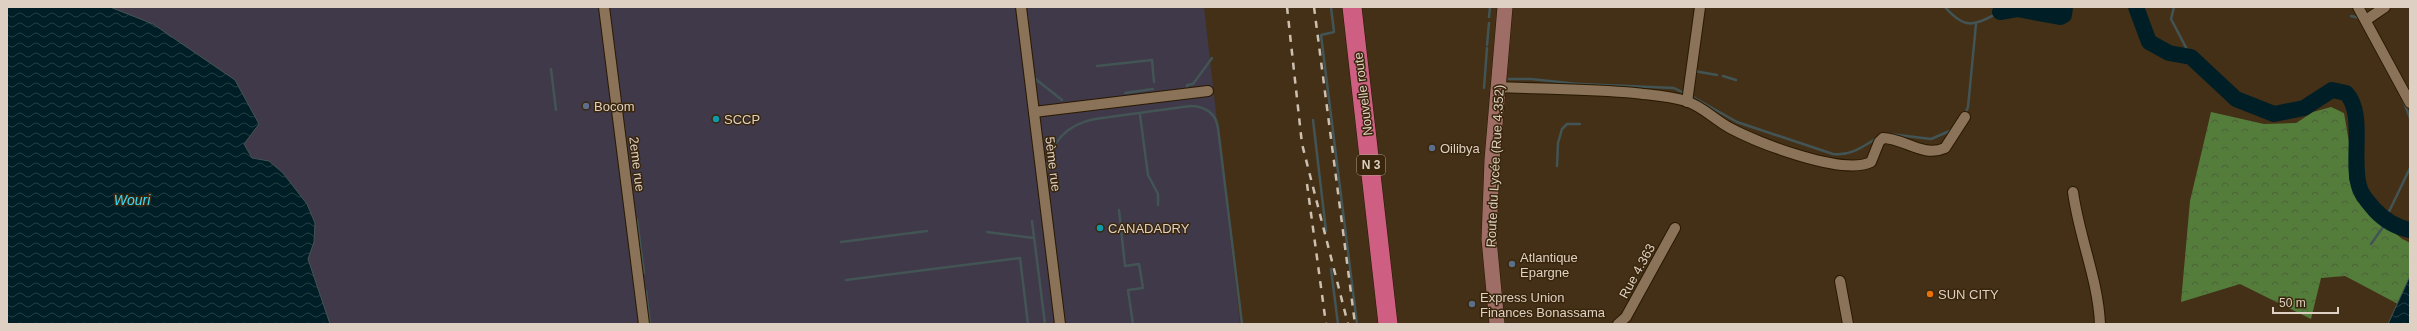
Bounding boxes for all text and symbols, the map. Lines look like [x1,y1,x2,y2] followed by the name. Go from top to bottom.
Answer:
[1350,51,1376,137] street label: Nouvelle route
[1483,84,1507,248] street label: Route du Lycée (Rue 4.352)
[594,99,634,114] place label: Bocom
[581,101,591,111] marker: Bocom
[724,112,760,127] place label: SCCP
[711,114,721,124] marker: SCCP
[626,136,648,192] street label: 2eme rue
[1042,136,1064,192] street label: 5ème rue
[1440,141,1481,156] place label: Oilibya
[1427,143,1437,153] marker: Oilibya
[1357,155,1385,175] road number: N 3
[114,192,151,208] water label: Wouri
[1108,221,1190,236] place label: CANADADRY
[1095,223,1105,233] marker: CANADADRY
[1616,241,1658,301] street label: Rue 4.363
[1520,250,1578,280] place label: Atlantique Epargne
[1507,259,1517,269] marker: Atlantique Epargne
[1938,287,1999,302] place label: SUN CITY
[1925,289,1935,299] marker: SUN CITY
[2273,289,2338,315] scale bar
[1480,290,1606,320] place label: Express Union Finances Bonassama
[2279,296,2306,310] text: 50 m
[1467,299,1477,309] marker: Express Union Finances Bonassama

